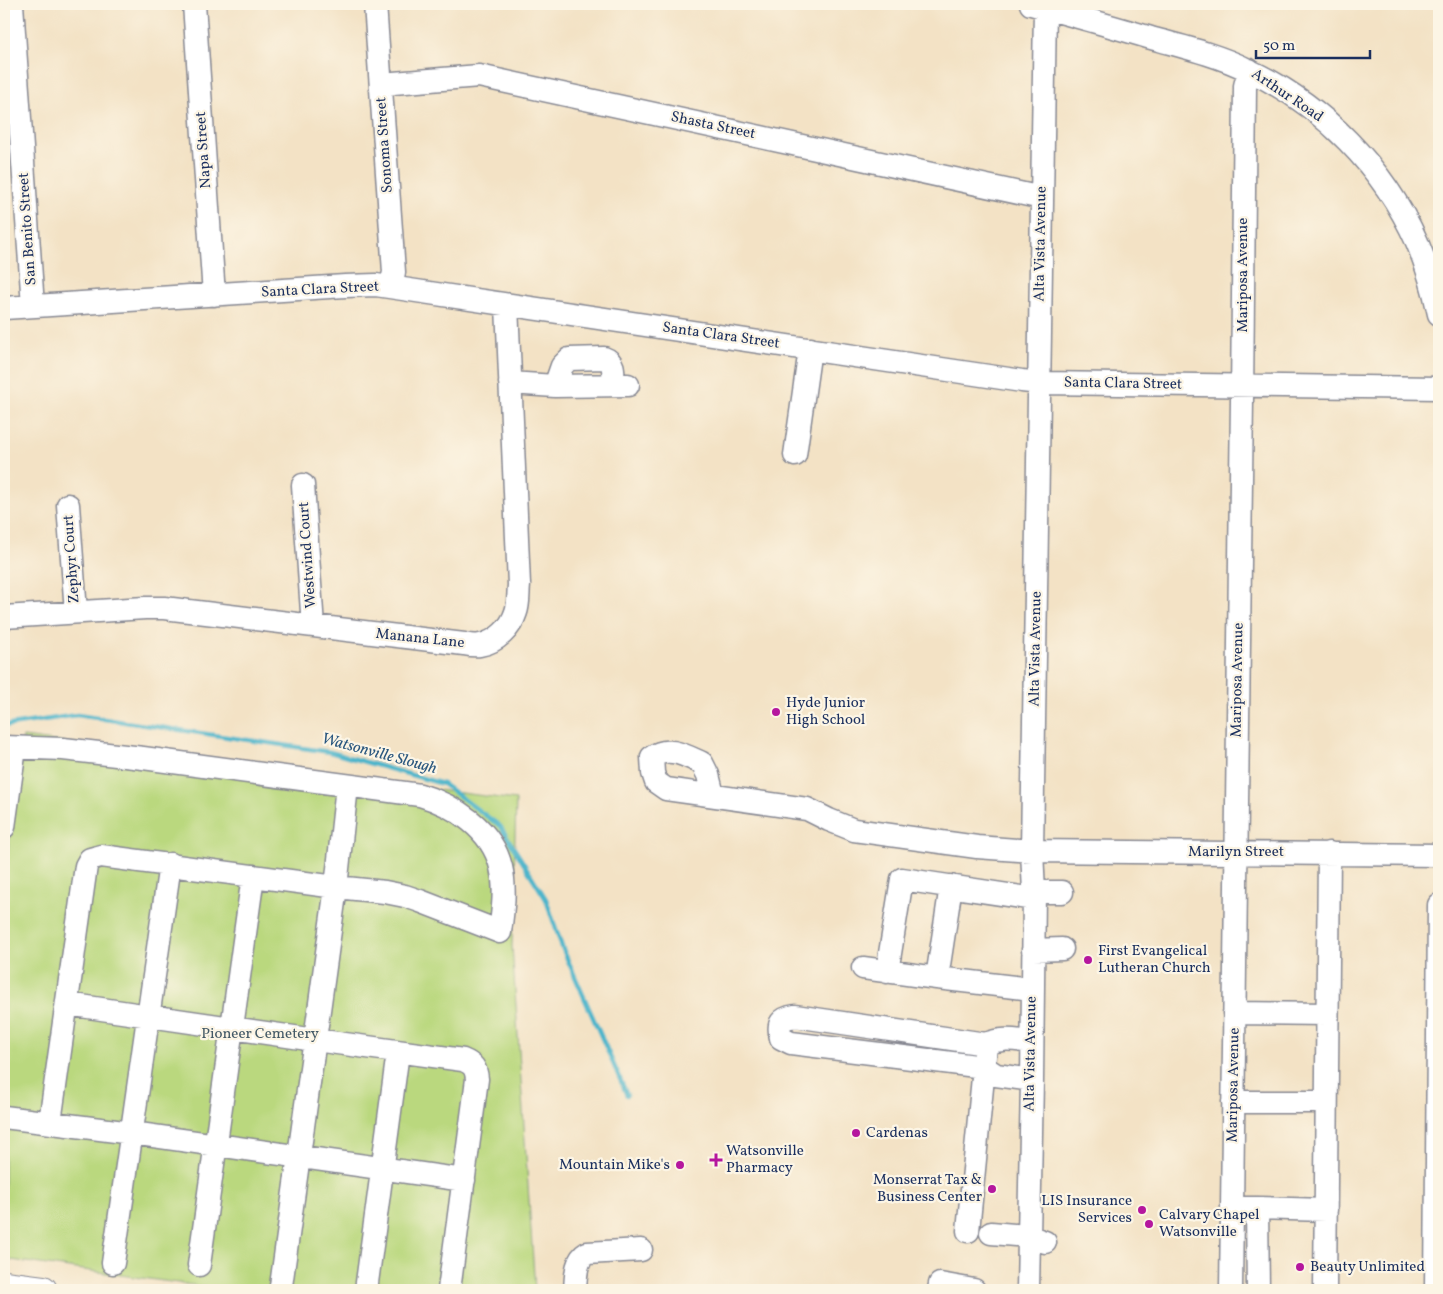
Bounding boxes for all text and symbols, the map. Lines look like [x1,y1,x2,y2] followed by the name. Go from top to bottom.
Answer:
[1256,28,1369,60] scale bar
[1263,36,1295,57] text: 50 m
[1247,64,1327,128] street label: Arthur Road
[371,96,399,194] street label: Sonoma Street
[669,107,757,145] street label: Shasta Street
[191,111,217,189] street label: Napa Street
[14,172,42,286] street label: San Benito Street
[1029,186,1053,302] street label: Alta Vista Avenue
[1233,218,1254,332] street label: Mariposa Avenue
[260,276,380,304] street label: Santa Clara Street
[661,317,781,355] street label: Santa Clara Street
[1064,372,1182,396] street label: Santa Clara Street
[294,501,322,609] street label: Westwind Court
[58,514,86,604] street label: Zephyr Court
[1024,591,1048,707] street label: Alta Vista Avenue
[1226,622,1250,738] street label: Mariposa Avenue
[375,624,465,654] street label: Manana Lane
[786,693,865,731] place label: Hyde Junior High School
[770,706,782,718] marker: Hyde Junior High School
[319,728,439,780] water label: Watsonville Slough
[1188,842,1284,863] street label: Marilyn Street
[1098,941,1211,979] place label: First Evangelical Lutheran Church
[1082,954,1094,966] marker: First Evangelical Lutheran Church
[1019,996,1043,1112] street label: Alta Vista Avenue
[201,1024,319,1045] park label: Pioneer Cemetery
[1222,1027,1246,1143] street label: Mariposa Avenue
[866,1123,928,1144] place label: Cardenas
[850,1127,862,1139] marker: Cardenas
[726,1141,804,1179] place label: Watsonville Pharmacy
[710,1154,722,1166] marker: Watsonville Pharmacy
[559,1155,670,1176] place label: Mountain Mike's
[674,1159,686,1171] marker: Mountain Mike's
[873,1170,982,1208] place label: Monserrat Tax & Business Center
[986,1183,998,1195] marker: Monserrat Tax & Business Center
[1041,1191,1132,1229] place label: LIS Insurance Services
[1136,1204,1148,1216] marker: LIS Insurance Services
[1159,1205,1260,1243] place label: Calvary Chapel Watsonville
[1143,1218,1155,1230] marker: Calvary Chapel Watsonville
[1310,1257,1425,1278] place label: Beauty Unlimited
[1294,1261,1306,1273] marker: Beauty Unlimited

